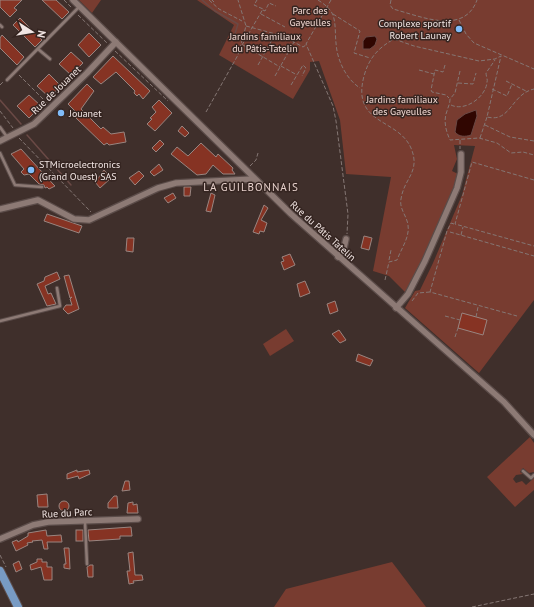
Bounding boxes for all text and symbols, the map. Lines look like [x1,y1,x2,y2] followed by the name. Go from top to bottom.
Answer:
[289,4,331,29] park label: Parc des Gayeulles
[12,12,52,52] north arrow
[378,17,452,42] place label: Complexe sportif Robert Launay
[454,24,464,34] marker: Complexe sportif Robert Launay
[34,29,49,39] text: N
[228,30,301,55] park label: Jardins familiaux du Pâtis-Tatelin
[28,62,84,117] street label: Rue de Jouanet
[365,93,438,118] park label: Jardins familiaux des Gayeulles
[68,107,102,120] place label: Jouanet
[56,108,66,118] marker: Jouanet
[39,158,120,183] place label: STMicroelectronics (Grand Ouest) SAS
[26,165,36,175] marker: STMicroelectronics (Grand Ouest) SAS
[203,180,299,194] district label: LA GUILBONNAIS
[287,198,359,264] street label: Rue du Pâtis Tatelin
[41,505,93,521] street label: Rue du Parc

